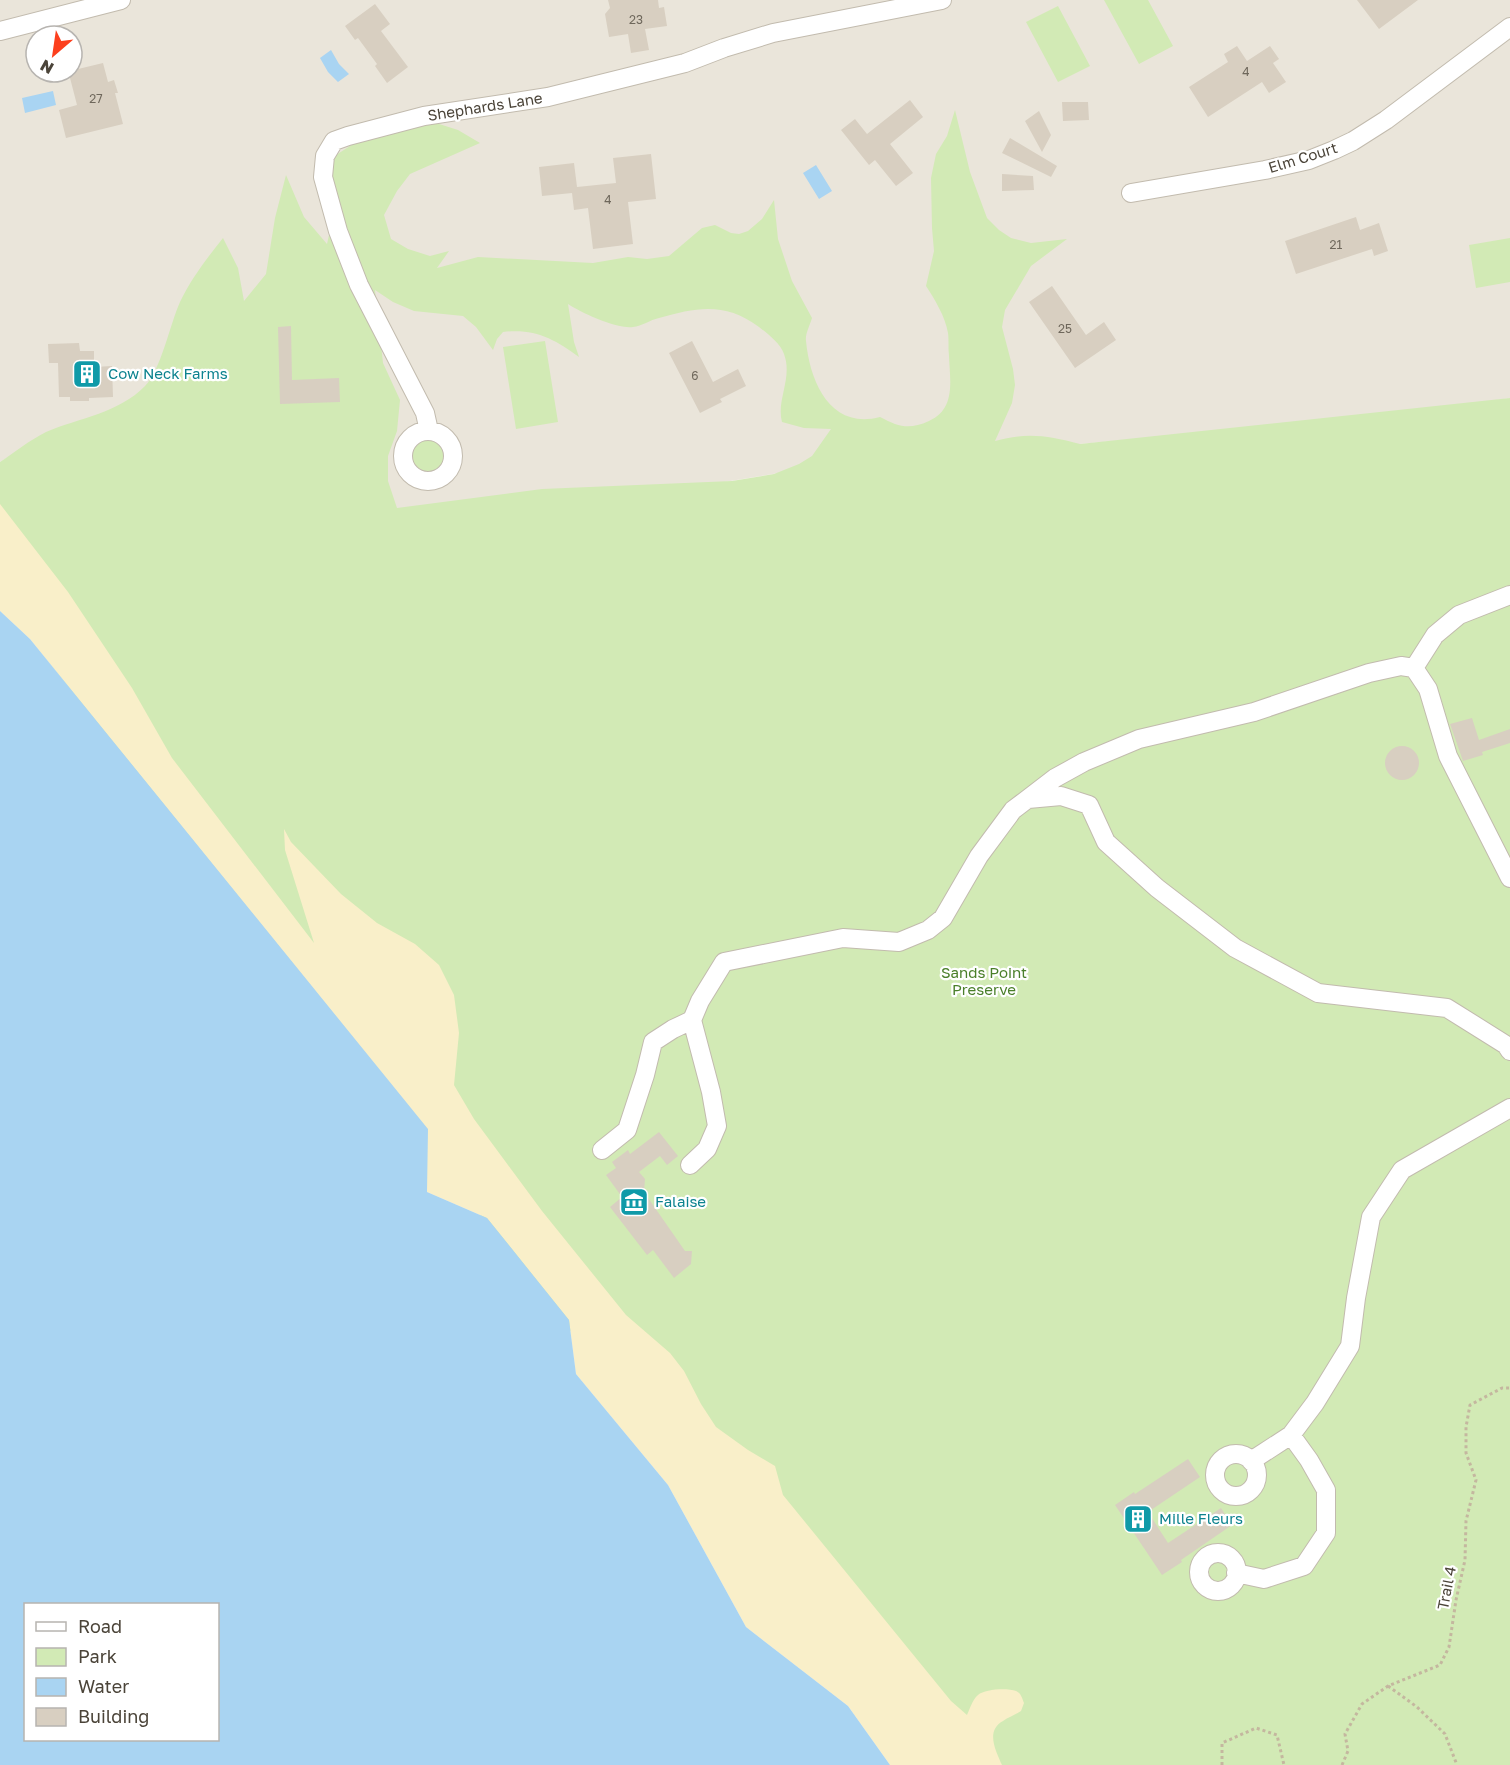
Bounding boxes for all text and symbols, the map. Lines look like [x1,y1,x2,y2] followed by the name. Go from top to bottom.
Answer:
[629,12,643,27] house number: 23
[24,24,84,84] north arrow
[37,55,57,79] text: N
[1242,64,1250,79] house number: 4
[426,88,544,124] street label: Shephards Lane
[89,91,103,106] house number: 27
[1266,138,1339,176] street label: Elm Court
[604,192,612,207] house number: 4
[1330,237,1343,252] house number: 21
[1058,321,1072,336] house number: 25
[71,358,103,390] building icon: Cow Neck Farms
[108,364,228,382] place label: Cow Neck Farms
[691,368,699,383] house number: 6
[941,963,1027,998] park label: Sands Point Preserve
[618,1186,650,1218] museum icon: Falaise
[655,1192,706,1210] place label: Falaise
[1122,1503,1154,1535] building icon: Mille Fleurs
[1159,1509,1243,1527] place label: Mille Fleurs
[1433,1565,1459,1611] street label: Trail 4
[24,1603,219,1741] legend
[78,1615,122,1637] text: Road
[78,1645,117,1667] text: Park
[78,1675,129,1697] text: Water
[78,1705,149,1727] text: Building

